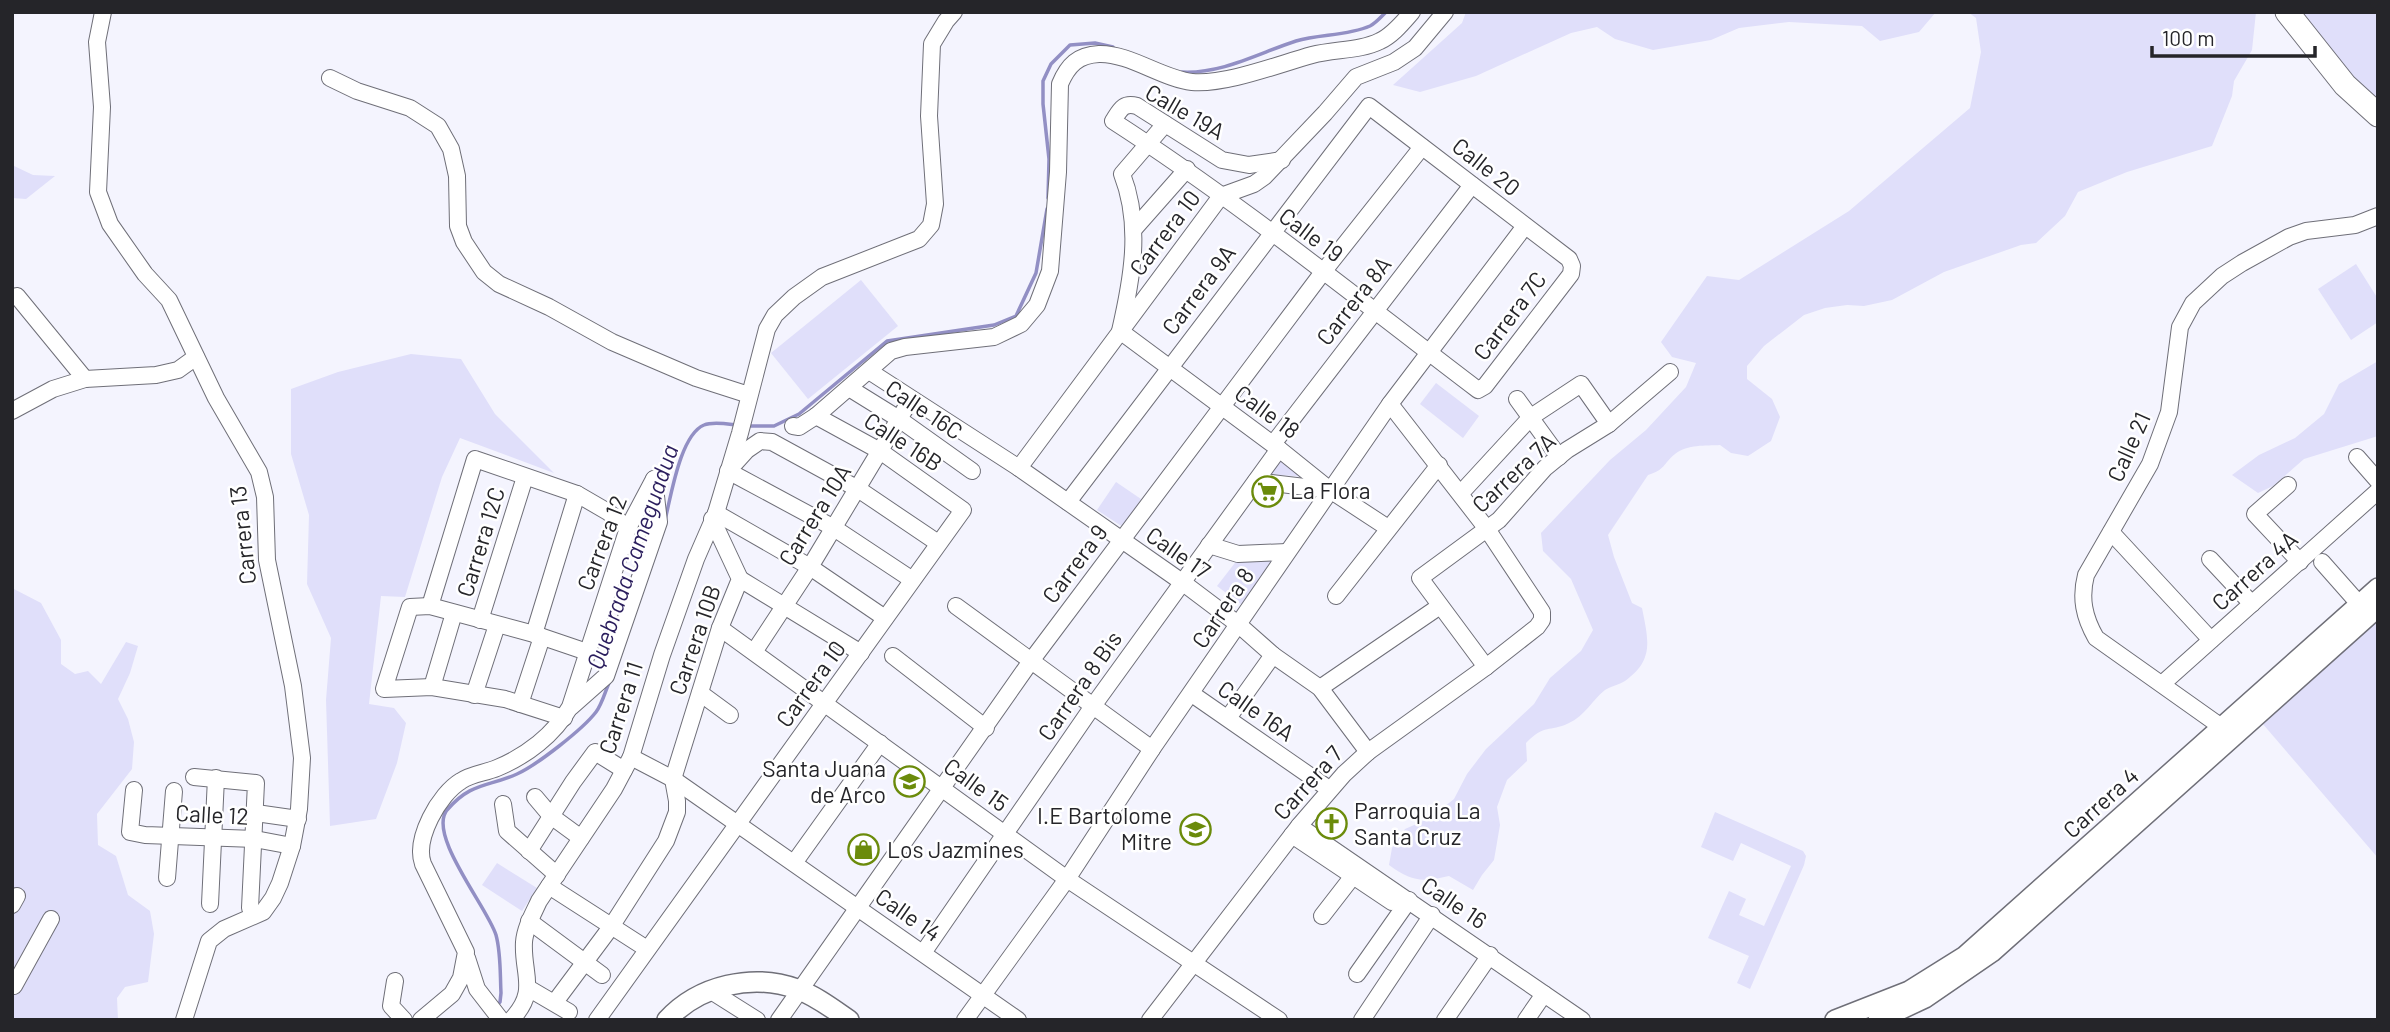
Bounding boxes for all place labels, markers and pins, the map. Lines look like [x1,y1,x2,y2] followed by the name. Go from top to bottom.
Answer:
[1250,474,1284,508] supermarket icon: La Flora
[1290,476,1370,504] place label: La Flora
[762,754,886,808] place label: Santa Juana de Arco
[892,765,926,799] school or university icon: Santa Juana de Arco
[1354,796,1481,850] place label: Parroquia La Santa Cruz
[1037,801,1172,855] place label: I.E Bartolome Mitre
[1314,807,1348,841] church icon: Parroquia La Santa Cruz
[1178,812,1212,846] school or university icon: I.E Bartolome Mitre
[847,833,881,867] shop icon: Los Jazmines
[887,835,1024,863] place label: Los Jazmines

